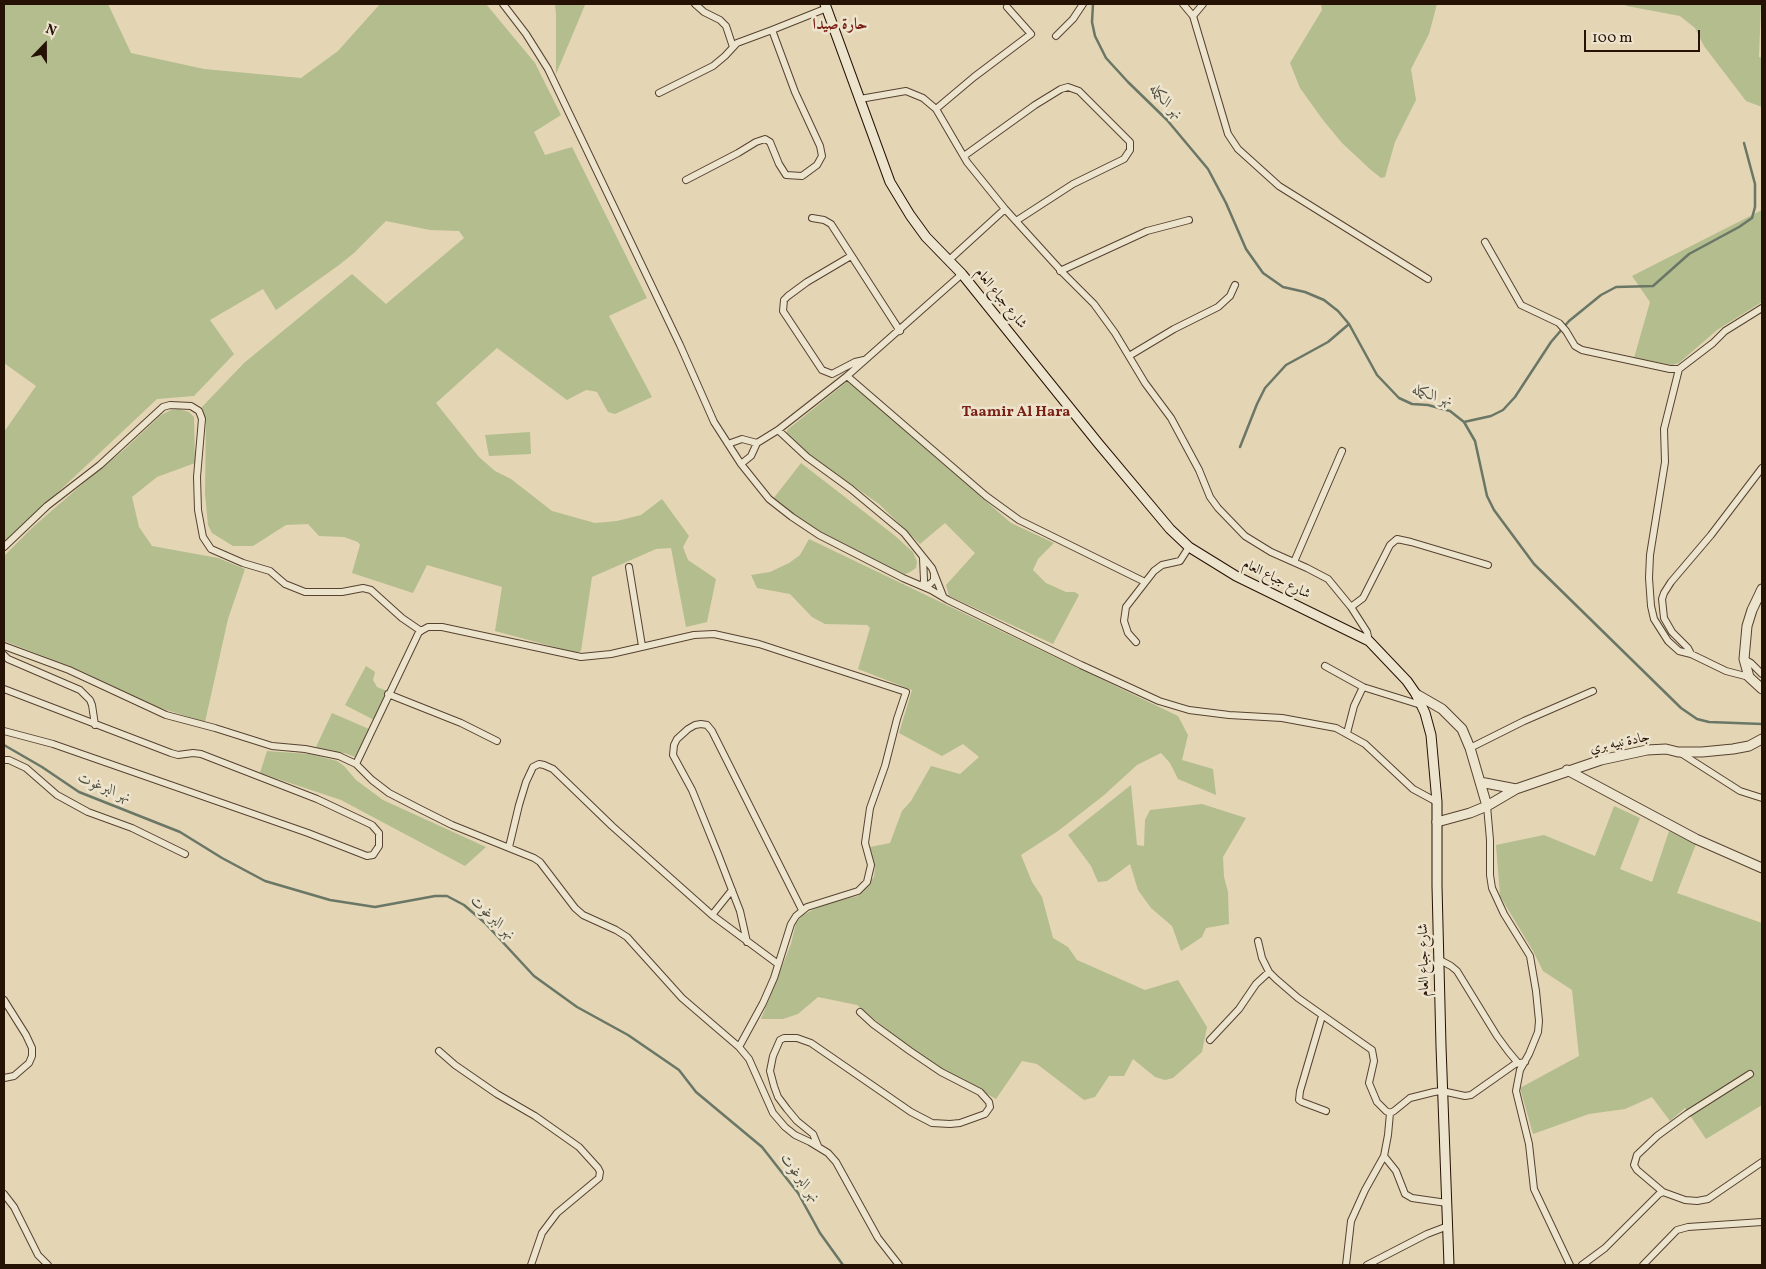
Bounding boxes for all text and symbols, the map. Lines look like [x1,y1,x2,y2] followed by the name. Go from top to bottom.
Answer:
[813,16,867,36] district label: حارة صيدا
[20,20,70,70] north arrow
[43,20,59,41] text: N
[1586,20,1702,52] scale bar
[1592,28,1632,49] text: 100 m
[1144,82,1186,124] water label: نهر الكمله
[970,265,1030,333] street label: شارع جباع العام
[1409,382,1455,412] water label: نهر الكمله
[961,404,1071,422] district label: Taamir Al Hara
[1239,556,1313,604] street label: شارع جباع العام
[1589,729,1651,759] street label: جادة نبيه بري
[75,770,133,808] water label: نهر البرغوت
[466,893,518,945] water label: نهر البرغوت
[1416,923,1434,997] street label: شارع جباع العام
[775,1151,823,1207] water label: نهر البرغوت

